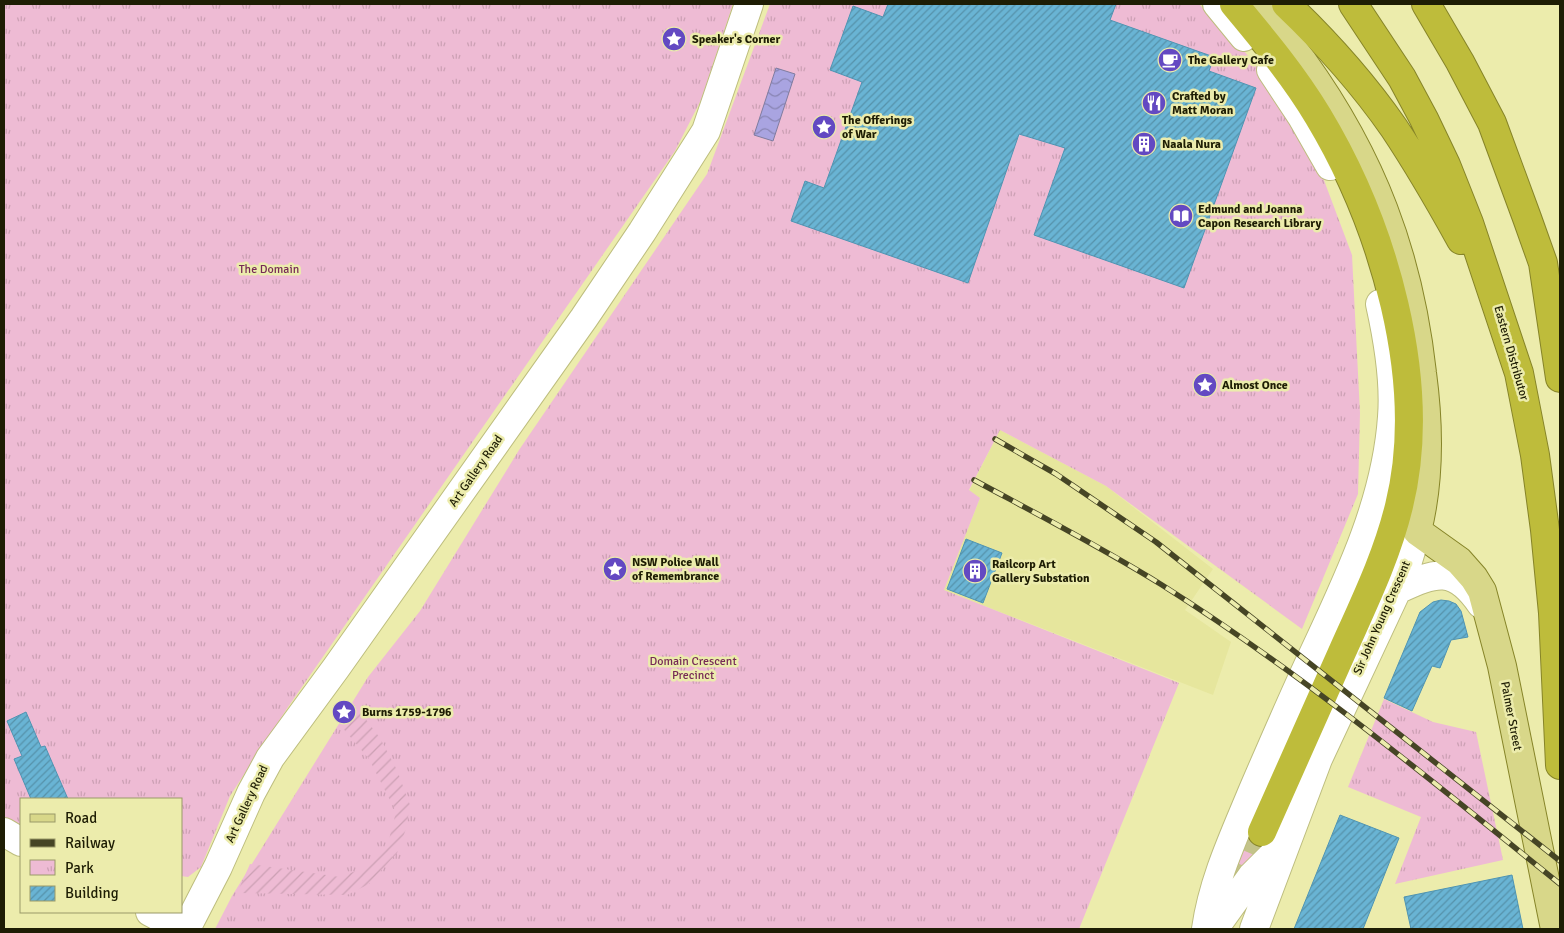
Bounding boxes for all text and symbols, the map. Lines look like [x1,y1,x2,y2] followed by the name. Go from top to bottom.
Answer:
[661,26,687,52] place icon: Speaker's Corner
[692,32,781,47] place label: Speaker's Corner
[1157,47,1183,73] cafe icon: The Gallery Cafe
[1188,53,1274,68] place label: The Gallery Cafe
[1172,89,1234,118] place label: Crafted by Matt Moran
[1141,90,1167,116] restaurant icon: Crafted by Matt Moran
[842,113,913,142] place label: The Offerings of War
[811,114,837,140] place icon: The Offerings of War
[1131,131,1157,157] building icon: Naala Nura
[1162,137,1221,152] place label: Naala Nura
[1198,202,1321,231] place label: Edmund and Joanna Capon Research Library
[1168,203,1194,229] library icon: Edmund and Joanna Capon Research Library
[239,262,299,277] park label: The Domain
[1490,304,1532,403] street label: Eastern Distributor
[1192,372,1218,398] place icon: Almost Once
[1222,378,1288,393] place label: Almost Once
[446,432,506,510] street label: Art Gallery Road
[632,555,719,584] place label: NSW Police Wall of Remembrance
[602,556,628,582] place icon: NSW Police Wall of Remembrance
[992,557,1090,586] place label: Railcorp Art Gallery Substation
[962,558,988,584] building icon: Railcorp Art Gallery Substation
[1350,559,1414,677] street label: Sir John Young Crescent
[649,654,737,683] park label: Domain Crescent Precinct
[1497,680,1525,752] street label: Palmer Street
[331,699,357,725] place icon: Burns 1759-1796
[362,705,452,720] place label: Burns 1759-1796
[222,763,272,845] street label: Art Gallery Road
[20,798,182,913] legend
[65,809,97,827] text: Road
[65,834,115,852] text: Railway
[65,859,94,877] text: Park
[65,884,119,902] text: Building

